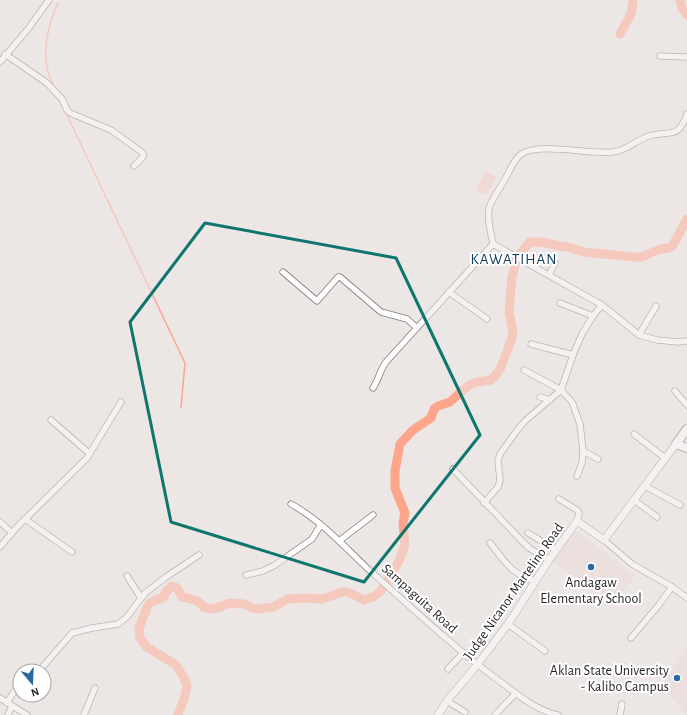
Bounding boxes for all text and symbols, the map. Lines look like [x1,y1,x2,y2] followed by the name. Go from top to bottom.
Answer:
[471,252,558,267] district label: KAWATIHAN
[461,521,566,662] street label: Judge Nicanor Martelino Road
[379,561,460,636] street label: Sampaguita Road
[586,562,596,572] marker: Andagaw Elementary School
[540,576,642,606] place label: Andagaw Elementary School
[12,663,52,703] north arrow
[550,664,669,694] place label: Aklan State University - Kalibo Campus
[672,673,682,683] marker: Aklan State University - Kalibo Campus
[30,686,41,698] text: N

